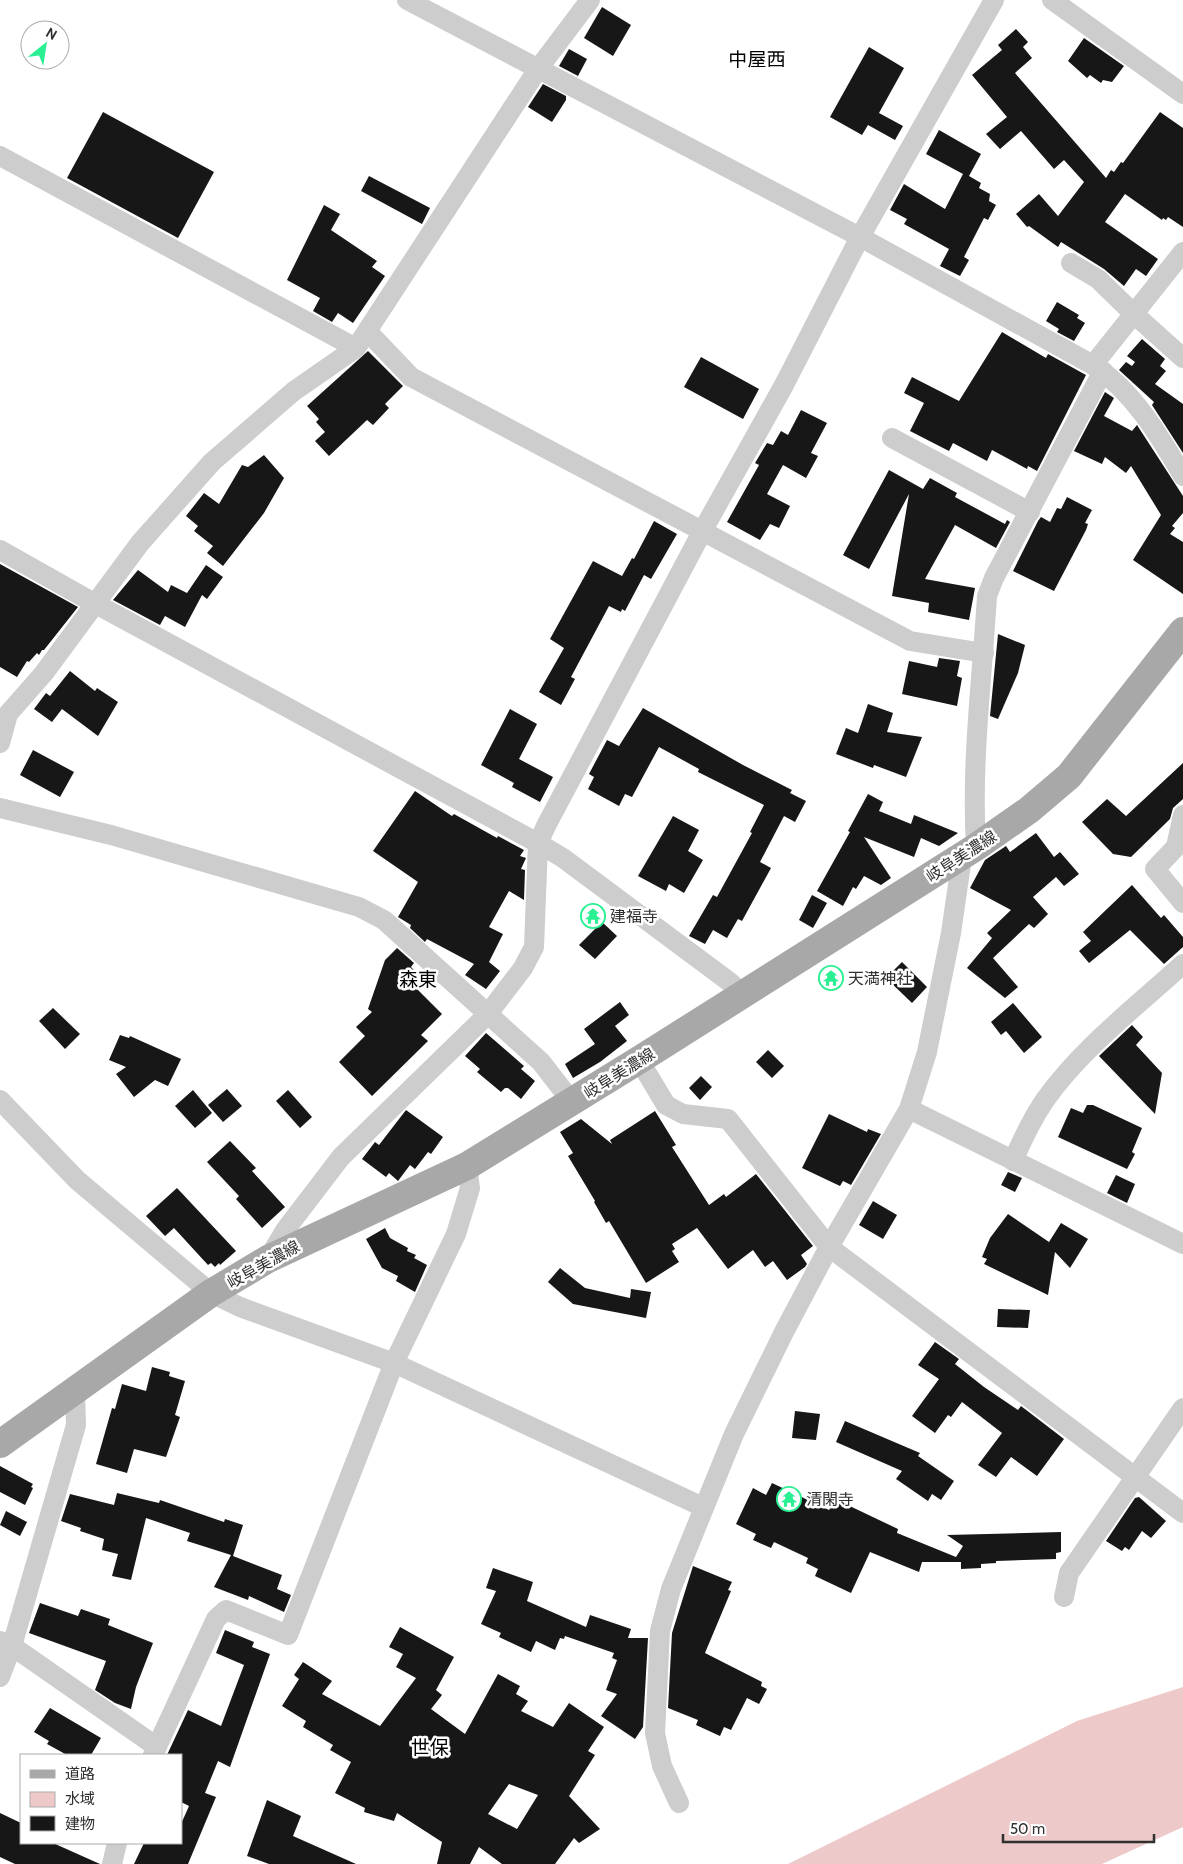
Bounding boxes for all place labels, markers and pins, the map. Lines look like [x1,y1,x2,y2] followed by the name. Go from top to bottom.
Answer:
[580,903,606,929] temple icon: 建福寺
[610,907,658,926] place label: 建福寺
[818,965,844,991] temple icon: 天満神社
[848,969,912,988] place label: 天満神社
[776,1486,802,1512] temple icon: 清閑寺
[806,1490,854,1509] place label: 清閑寺

